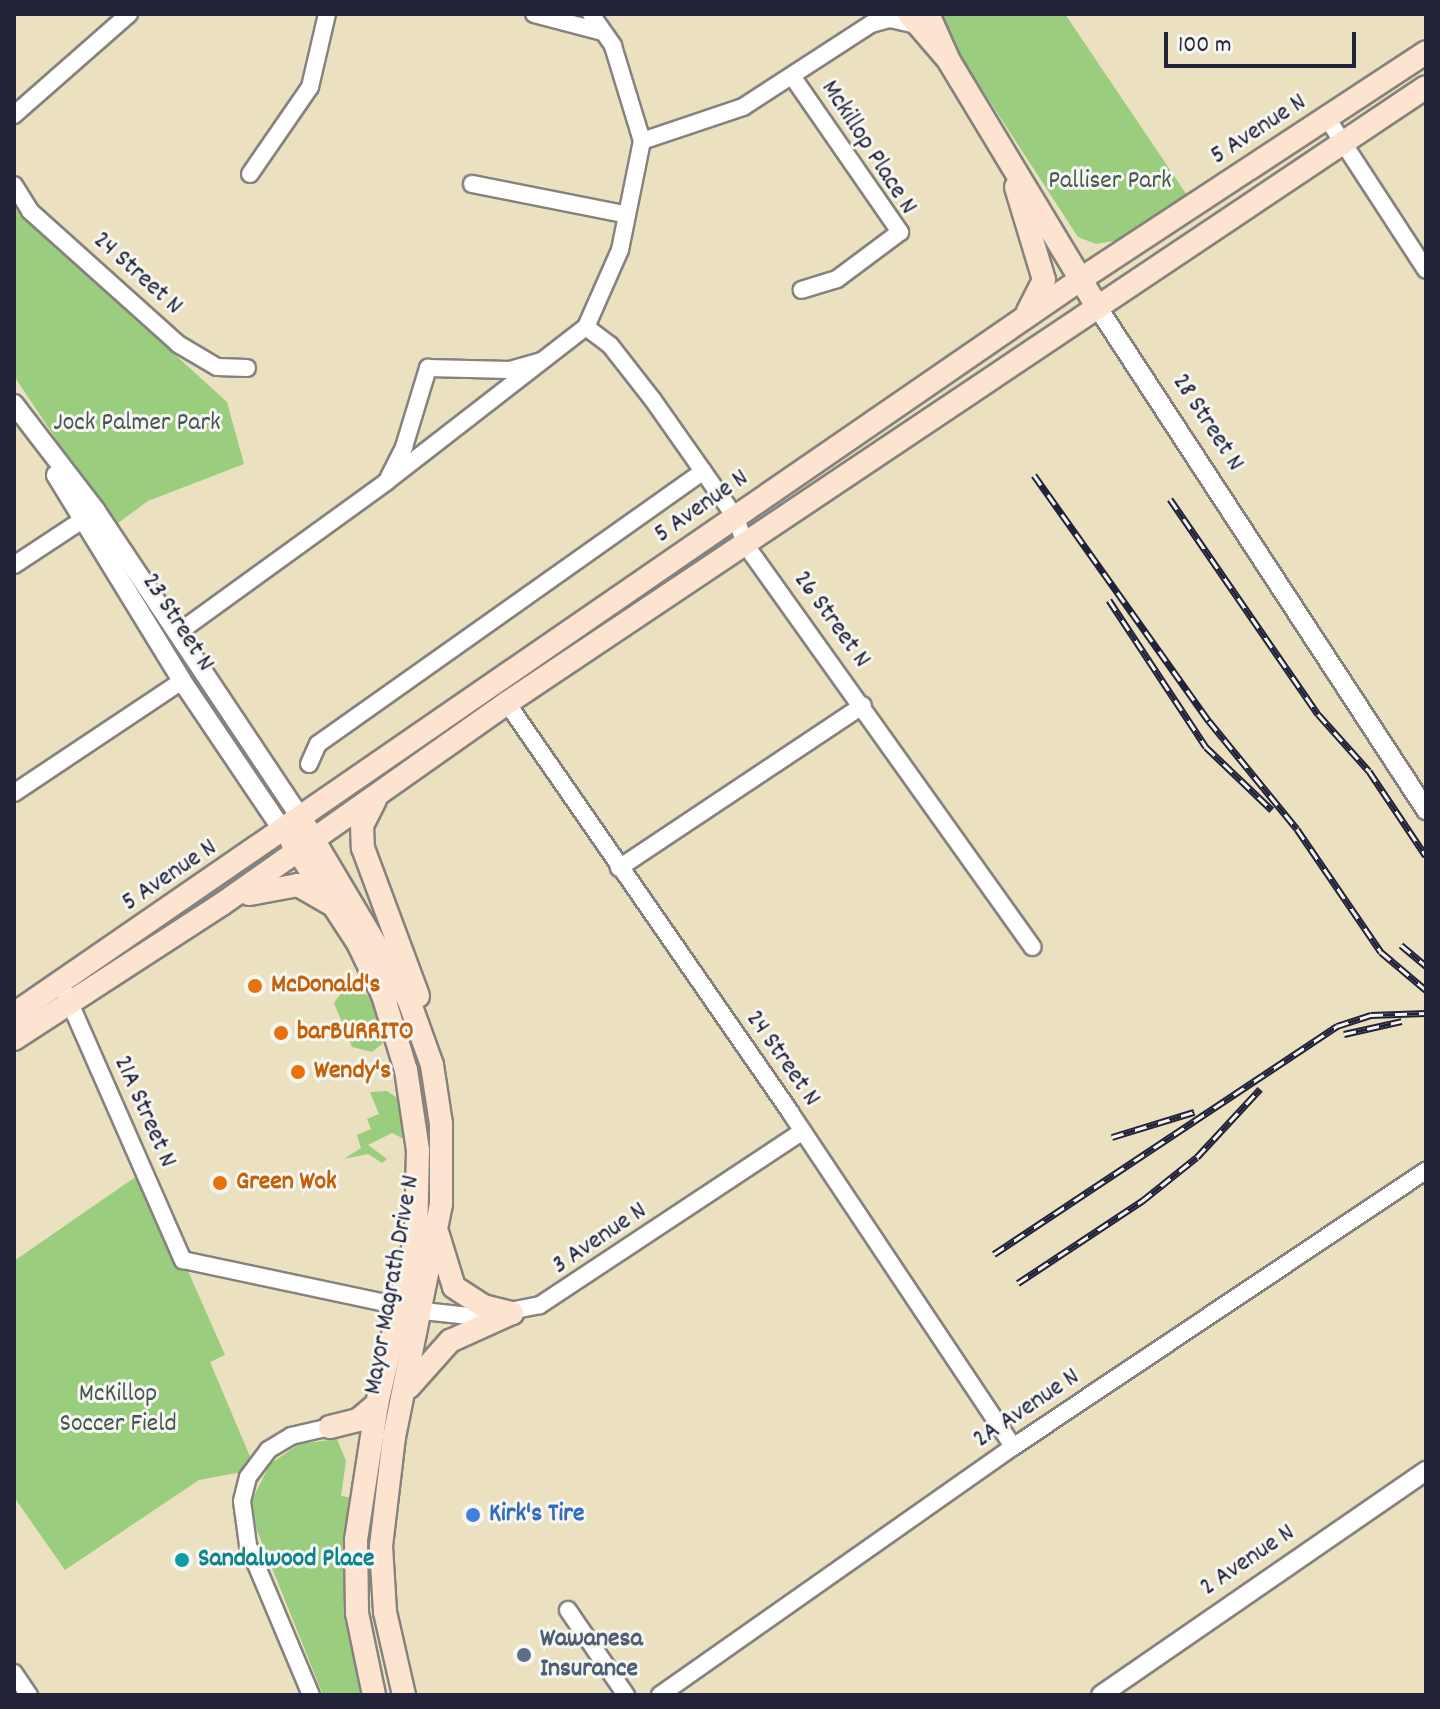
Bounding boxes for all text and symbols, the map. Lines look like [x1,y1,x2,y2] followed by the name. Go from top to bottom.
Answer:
[1168,16,1360,66] scale bar
[1178,29,1231,63] text: 100 m
[813,75,923,221] street label: Mckillop Place N
[1205,88,1313,172] street label: 5 Avenue N
[1048,166,1172,198] park label: Palliser Park
[86,226,188,322] street label: 24 Street N
[1164,368,1250,478] street label: 28 Street N
[53,408,221,440] park label: Jock Palmer Park
[649,463,755,551] street label: 5 Avenue N
[785,566,877,674] street label: 26 Street N
[134,568,220,678] street label: 23 Street N
[117,833,223,919] street label: 5 Avenue N
[271,970,380,1002] place label: McDonald's
[246,977,264,995] marker: McDonald's
[738,1005,826,1113] street label: 24 Street N
[297,1017,414,1049] place label: barBURRITO
[272,1024,290,1042] marker: barBURRITO
[106,1051,182,1173] street label: 21A Street N
[314,1056,391,1088] place label: Wendy's
[289,1063,307,1081] marker: Wendy's
[236,1167,337,1199] place label: Green Wok
[358,1173,428,1397] street label: Mayor Magrath Drive N
[211,1174,229,1192] marker: Green Wok
[547,1196,653,1282] street label: 3 Avenue N
[968,1362,1086,1456] street label: 2A Avenue N
[59,1379,177,1440] park label: McKillop Soccer Field
[489,1499,584,1531] place label: Kirk's Tire
[464,1506,482,1524] marker: Kirk's Tire
[1195,1518,1301,1604] street label: 2 Avenue N
[198,1544,374,1576] place label: Sandalwood Place
[173,1551,191,1569] marker: Sandalwood Place
[540,1624,643,1686] place label: Wawanesa Insurance
[515,1646,533,1664] marker: Wawanesa Insurance

